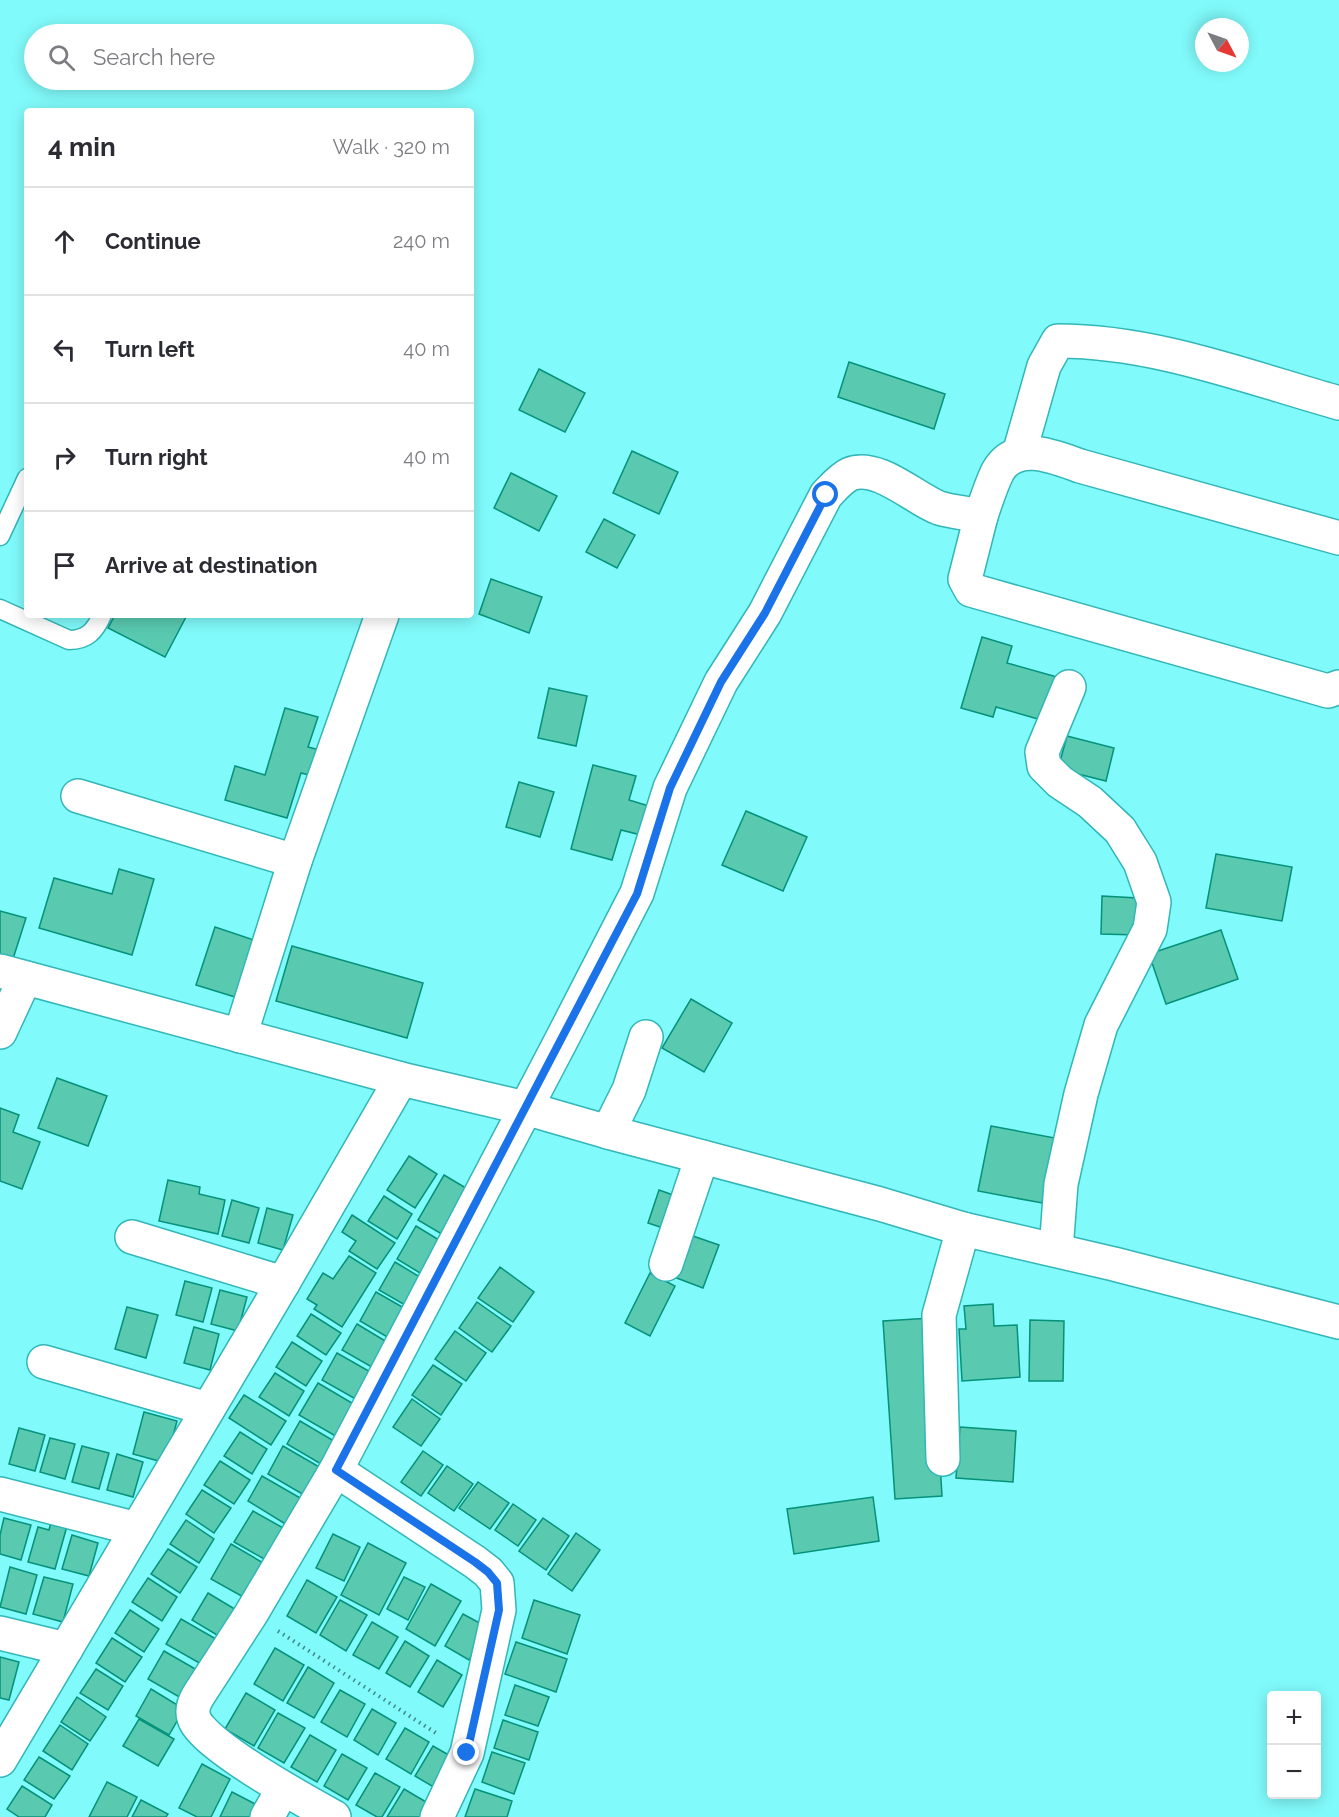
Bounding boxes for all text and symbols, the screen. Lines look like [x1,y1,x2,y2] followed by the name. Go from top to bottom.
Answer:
[1195,18,1249,72] north arrow
[24,24,474,90] search box
[45,41,78,74] icon: search
[93,44,215,70] text: Search here
[48,132,116,162] text: 4 min
[332,135,450,159] text: Walk · 320 m
[48,225,81,258] icon: ahead
[105,228,201,254] text: Continue
[393,229,450,253] text: 240 m
[48,333,81,366] icon: left
[105,336,195,362] text: Turn left
[403,337,450,361] text: 40 m
[48,441,81,474] icon: right
[105,444,208,470] text: Turn right
[403,445,450,469] text: 40 m
[812,481,838,507] route start
[48,549,81,582] icon: arrive
[105,552,318,578] text: Arrive at destination
[1267,1691,1321,1799] map controls
[1267,1691,1321,1745] button: +
[453,1739,479,1765] route end
[1267,1745,1321,1799] button: −

